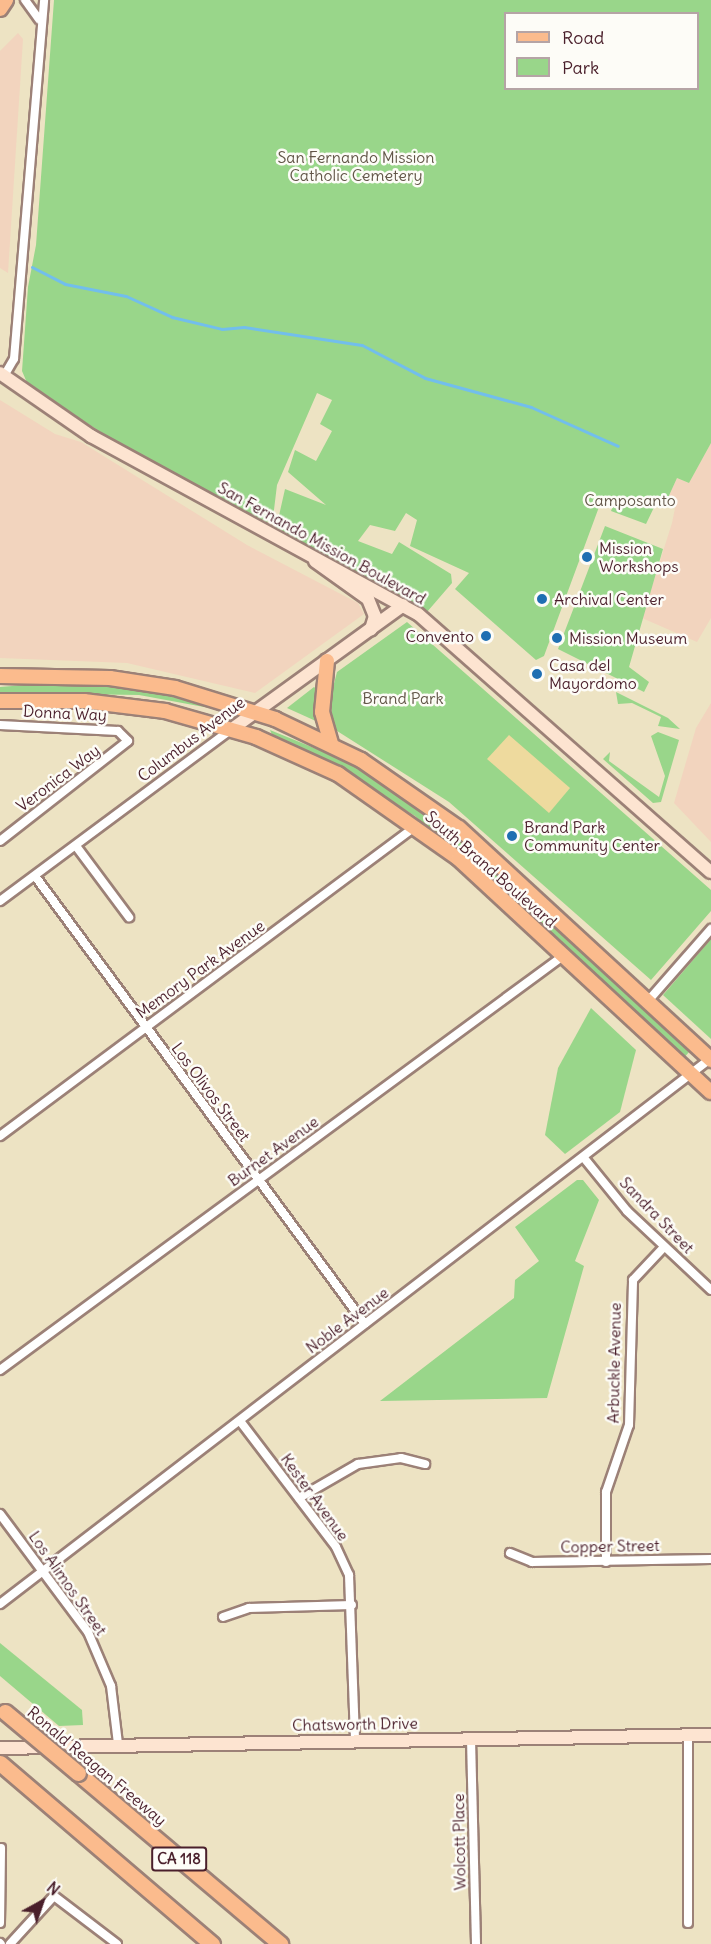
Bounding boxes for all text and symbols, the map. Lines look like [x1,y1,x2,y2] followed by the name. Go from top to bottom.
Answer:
[504,12,699,90] legend
[562,26,604,49] text: Road
[562,56,599,79] text: Park
[277,147,435,185] park label: San Fernando Mission Catholic Cemetery
[215,478,429,608] street label: San Fernando Mission Boulevard
[584,490,676,510] park label: Camposanto
[599,538,679,576] place label: Mission Workshops
[580,550,594,564] marker: Mission Workshops
[554,589,664,609] place label: Archival Center
[535,592,549,606] marker: Archival Center
[406,626,474,646] place label: Convento
[569,628,687,648] place label: Mission Museum
[479,629,493,643] marker: Convento
[550,631,564,645] marker: Mission Museum
[549,655,637,693] place label: Casa del Mayordomo
[530,667,544,681] marker: Casa del Mayordomo
[362,688,444,708] park label: Brand Park
[134,692,248,786] street label: Columbus Avenue
[23,701,107,725] street label: Donna Way
[13,740,103,816] street label: Veronica Way
[421,807,561,931] street label: South Brand Boulevard
[524,817,660,855] place label: Brand Park Community Center
[505,829,519,843] marker: Brand Park Community Center
[132,916,268,1022] street label: Memory Park Avenue
[168,1039,254,1145] street label: Los Olivos Street
[224,1112,322,1190] street label: Burnet Avenue
[616,1173,698,1257] street label: Sandra Street
[302,1283,392,1357] street label: Noble Avenue
[603,1302,625,1424] street label: Arbuckle Avenue
[277,1450,353,1544] street label: Kester Avenue
[25,1527,111,1639] street label: Los Alimos Street
[560,1536,660,1556] street label: Copper Street
[24,1702,170,1830] street label: Ronald Reagan Freeway
[292,1713,418,1735] street label: Chatsworth Drive
[449,1793,469,1891] street label: Wolcott Place
[150,1847,207,1871] road number: CA 118
[12,1872,72,1932] north arrow
[43,1877,64,1899] text: N

